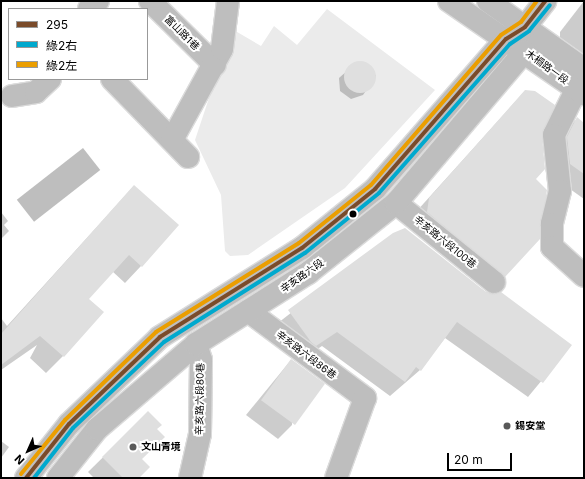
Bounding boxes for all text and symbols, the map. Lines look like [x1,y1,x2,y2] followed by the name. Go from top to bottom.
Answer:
[8,8,148,80] legend
[162,13,202,53] street label: 富山路1巷
[46,17,68,32] text: 295
[46,38,77,53] text: 綠2右
[523,47,571,87] street label: 木柵路一段
[46,58,77,73] text: 綠2左
[348,209,358,219] unlabelled marker
[411,213,479,271] street label: 辛亥路六段100巷
[278,257,326,295] street label: 辛亥路六段
[273,328,339,382] street label: 辛亥路六段86巷
[193,363,207,435] street label: 辛亥路六段80巷
[515,420,545,432] place label: 錫安堂
[502,421,512,431] marker: 錫安堂
[8,431,48,471] north arrow
[141,441,181,453] place label: 文山青境
[128,442,138,452] marker: 文山青境
[449,445,514,471] scale bar
[12,452,27,467] text: N
[454,452,483,467] text: 20 m

